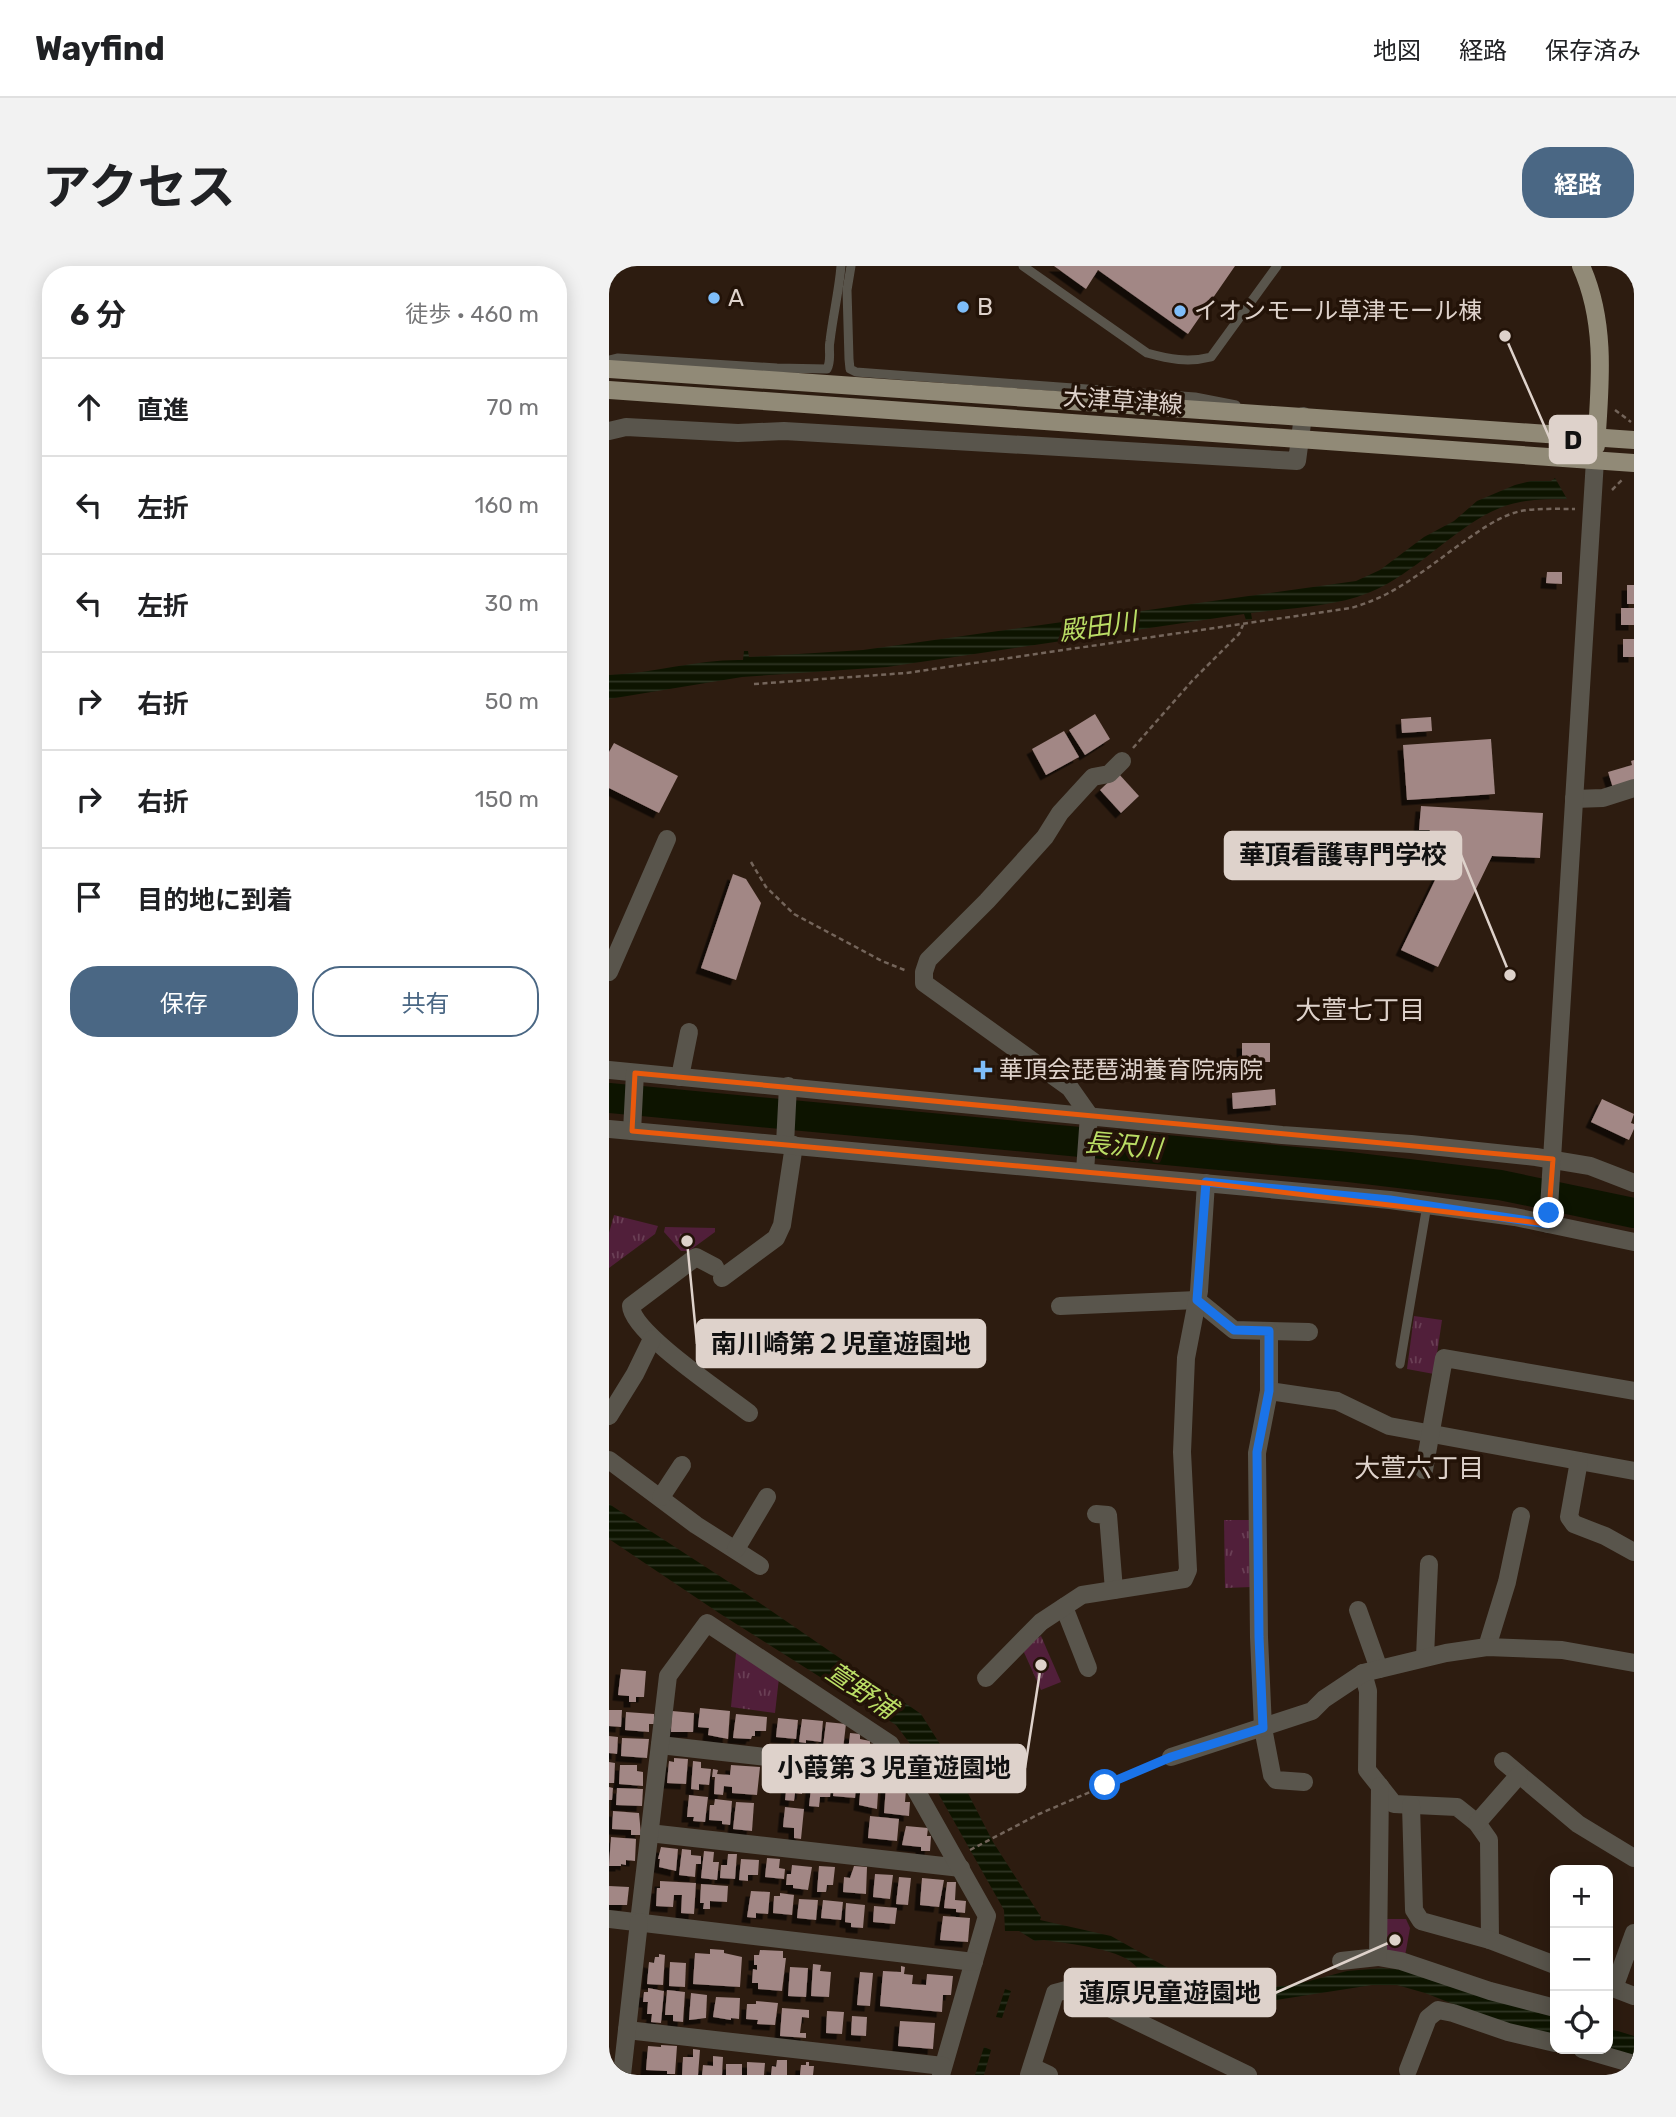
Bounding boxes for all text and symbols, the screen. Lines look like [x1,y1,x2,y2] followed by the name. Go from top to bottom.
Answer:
[35,29,165,68] text: Wayfind
[1373,37,1421,65] text: 地図
[1459,37,1507,65] text: 経路
[1545,37,1641,65] text: 保存済み
[1522,147,1634,218] button: 経路
[42,158,236,216] text: アクセス
[728,284,744,312] place label: A
[706,290,722,306] marker: A
[977,293,993,321] place label: B
[70,297,126,333] text: 6 分
[1194,297,1482,325] place label: イオンモール草津モール棟
[955,299,971,315] marker: B
[405,300,539,328] text: 徒歩 · 460 m
[1172,303,1188,319] marker: イオンモール草津モール棟
[1062,383,1184,419] street label: 大津草津線
[70,388,108,426] icon: ahead
[487,393,539,421] text: 70 m
[137,395,189,426] text: 直進
[1550,416,1596,463] callout: D
[1564,425,1582,456] text: D
[70,486,108,524] icon: left
[475,491,539,519] text: 160 m
[137,493,189,524] text: 左折
[70,584,108,622] icon: left
[484,589,539,617] text: 30 m
[137,591,189,622] text: 左折
[1057,606,1142,648] water label: 殿田川
[70,682,108,720] icon: right
[485,687,539,715] text: 50 m
[137,689,189,720] text: 右折
[70,780,108,818] icon: right
[475,785,539,813] text: 150 m
[137,787,189,818] text: 右折
[1225,832,1461,879] callout: 華頂看護専門学校
[1239,840,1447,871] text: 華頂看護専門学校
[70,878,108,916] icon: arrive
[137,885,293,916] text: 目的地に到着
[70,966,298,1037] button: 保存
[312,966,539,1037] button: 共有
[1295,995,1425,1026] district label: 大萱七丁目
[999,1056,1263,1084] place label: 華頂会琵琶湖養育院病院
[973,1060,993,1080] marker: 華頂会琵琶湖養育院病院
[1083,1127,1166,1165] water label: 長沢川
[1533,1197,1564,1228] route end
[697,1320,985,1367] callout: 南川崎第２児童遊園地
[711,1329,971,1360] text: 南川崎第２児童遊園地
[1354,1453,1484,1484] district label: 大萱六丁目
[820,1656,905,1728] water label: 萱野浦
[763,1745,1025,1792] callout: 小葭第３児童遊園地
[777,1753,1011,1784] text: 小葭第３児童遊園地
[1089,1769,1120,1800] route start
[1550,1865,1613,2054] map controls
[1550,1865,1613,1928] button: +
[1550,1928,1613,1991] button: −
[1065,1969,1275,2016] callout: 蓮原児童遊園地
[1079,1978,1261,2009] text: 蓮原児童遊園地
[1550,1991,1613,2054] button: locate

